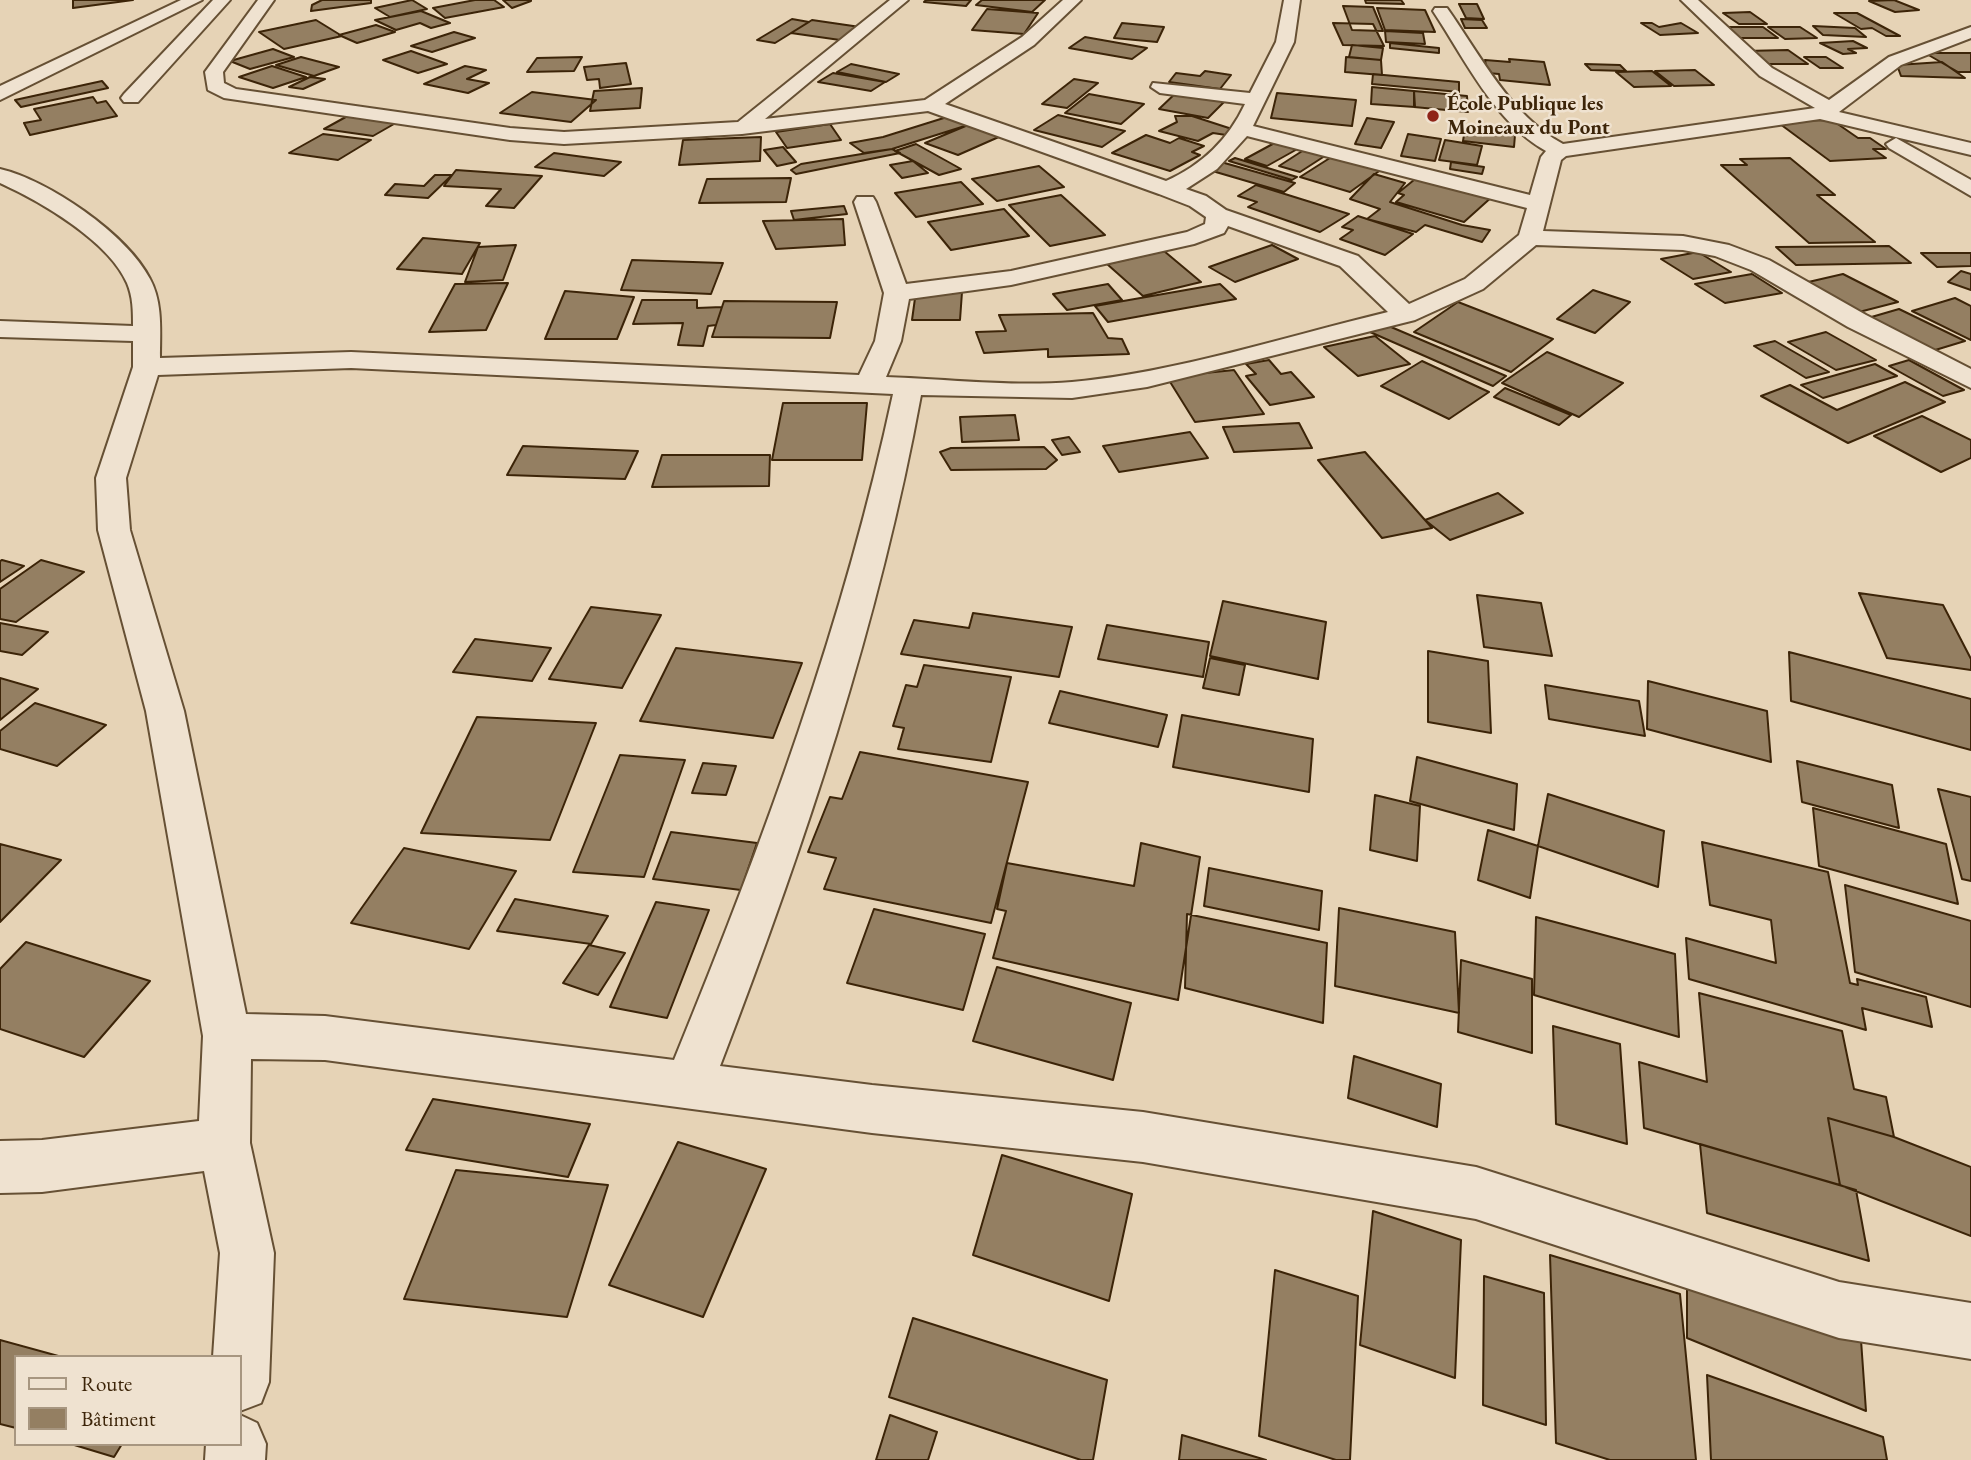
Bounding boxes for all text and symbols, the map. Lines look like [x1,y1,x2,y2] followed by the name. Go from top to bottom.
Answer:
[1447,91,1610,141] place label: École Publique les Moineaux du Pont
[1425,108,1441,124] marker: École Publique les Moineaux du Pont
[14,1355,242,1446] legend
[81,1370,132,1397] text: Route
[81,1405,156,1432] text: Bâtiment

